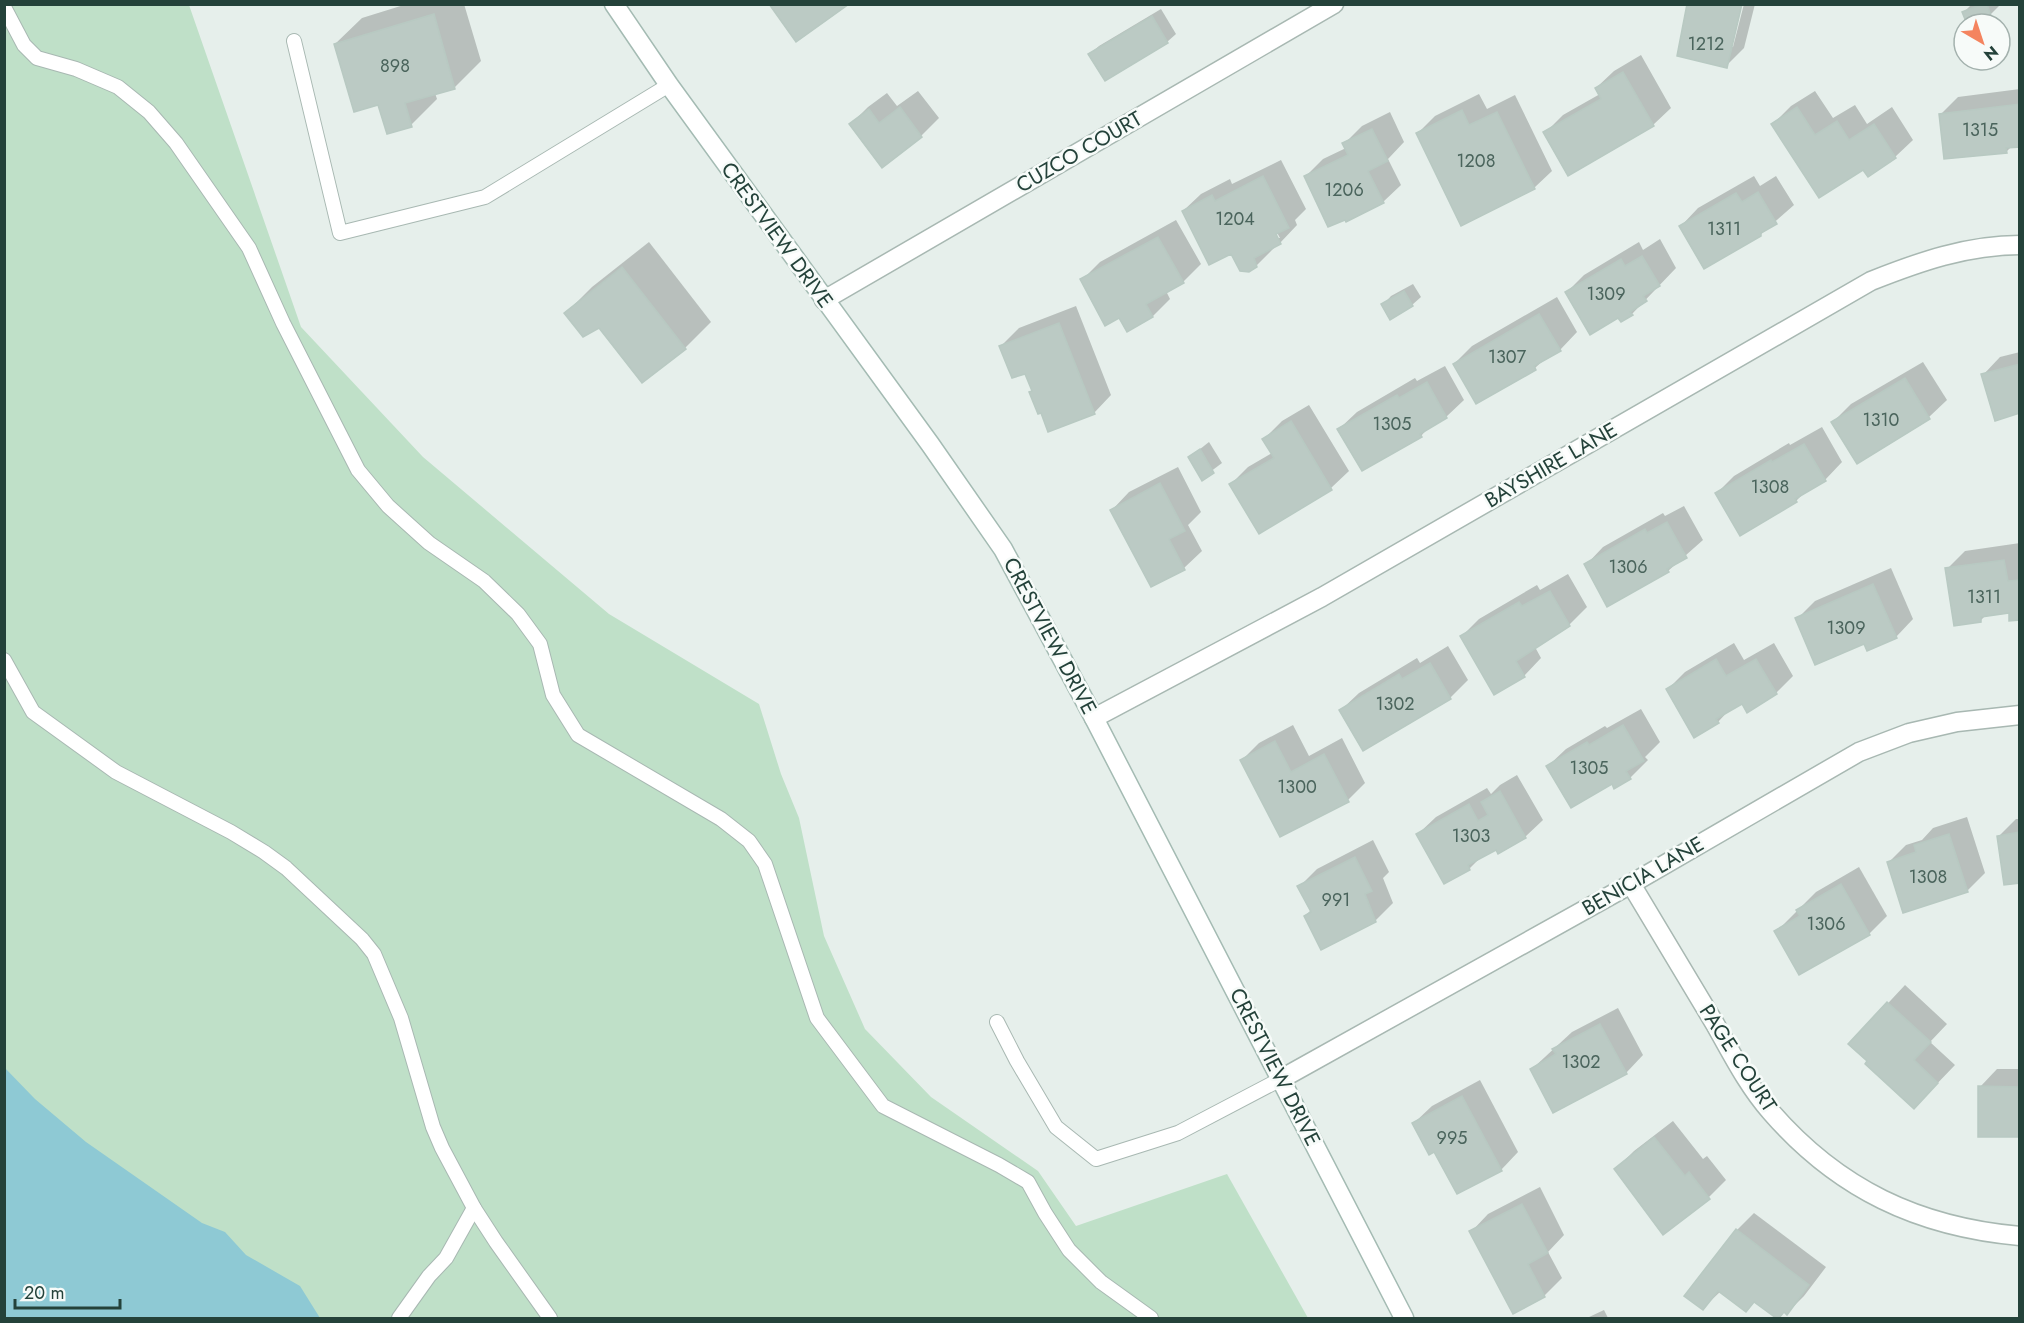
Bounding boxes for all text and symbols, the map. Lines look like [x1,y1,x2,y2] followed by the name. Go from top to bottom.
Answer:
[1952,12,2012,72] north arrow
[1688,31,1724,57] house number: 1212
[1979,40,2003,66] text: N
[380,53,410,79] house number: 898
[1011,104,1148,200] street label: CUZCO COURT
[1962,117,1998,143] house number: 1315
[1457,148,1495,174] house number: 1208
[714,156,840,314] street label: CRESTVIEW DRIVE
[1324,177,1364,203] house number: 1206
[1215,206,1255,232] house number: 1204
[1707,216,1741,242] house number: 1311
[1586,281,1626,307] house number: 1309
[1488,344,1527,370] house number: 1307
[1863,407,1900,433] house number: 1310
[1373,411,1411,437] house number: 1305
[1479,415,1623,515] street label: BAYSHIRE LANE
[1751,474,1789,500] house number: 1308
[996,552,1104,720] street label: CRESTVIEW DRIVE
[1608,554,1648,580] house number: 1306
[1967,584,2001,610] house number: 1311
[1826,615,1866,641] house number: 1309
[1376,691,1414,717] house number: 1302
[1570,755,1608,781] house number: 1305
[1277,774,1317,800] house number: 1300
[1452,823,1490,849] house number: 1303
[1577,829,1709,923] street label: BENICIA LANE
[1909,864,1947,890] house number: 1308
[1322,887,1350,913] house number: 991
[1806,911,1846,937] house number: 1306
[1222,983,1328,1151] street label: CRESTVIEW DRIVE
[1692,998,1784,1118] street label: PAGE COURT
[1562,1049,1600,1075] house number: 1302
[1437,1125,1467,1151] house number: 995
[15,1272,120,1310] scale bar
[24,1280,64,1306] text: 20 m

